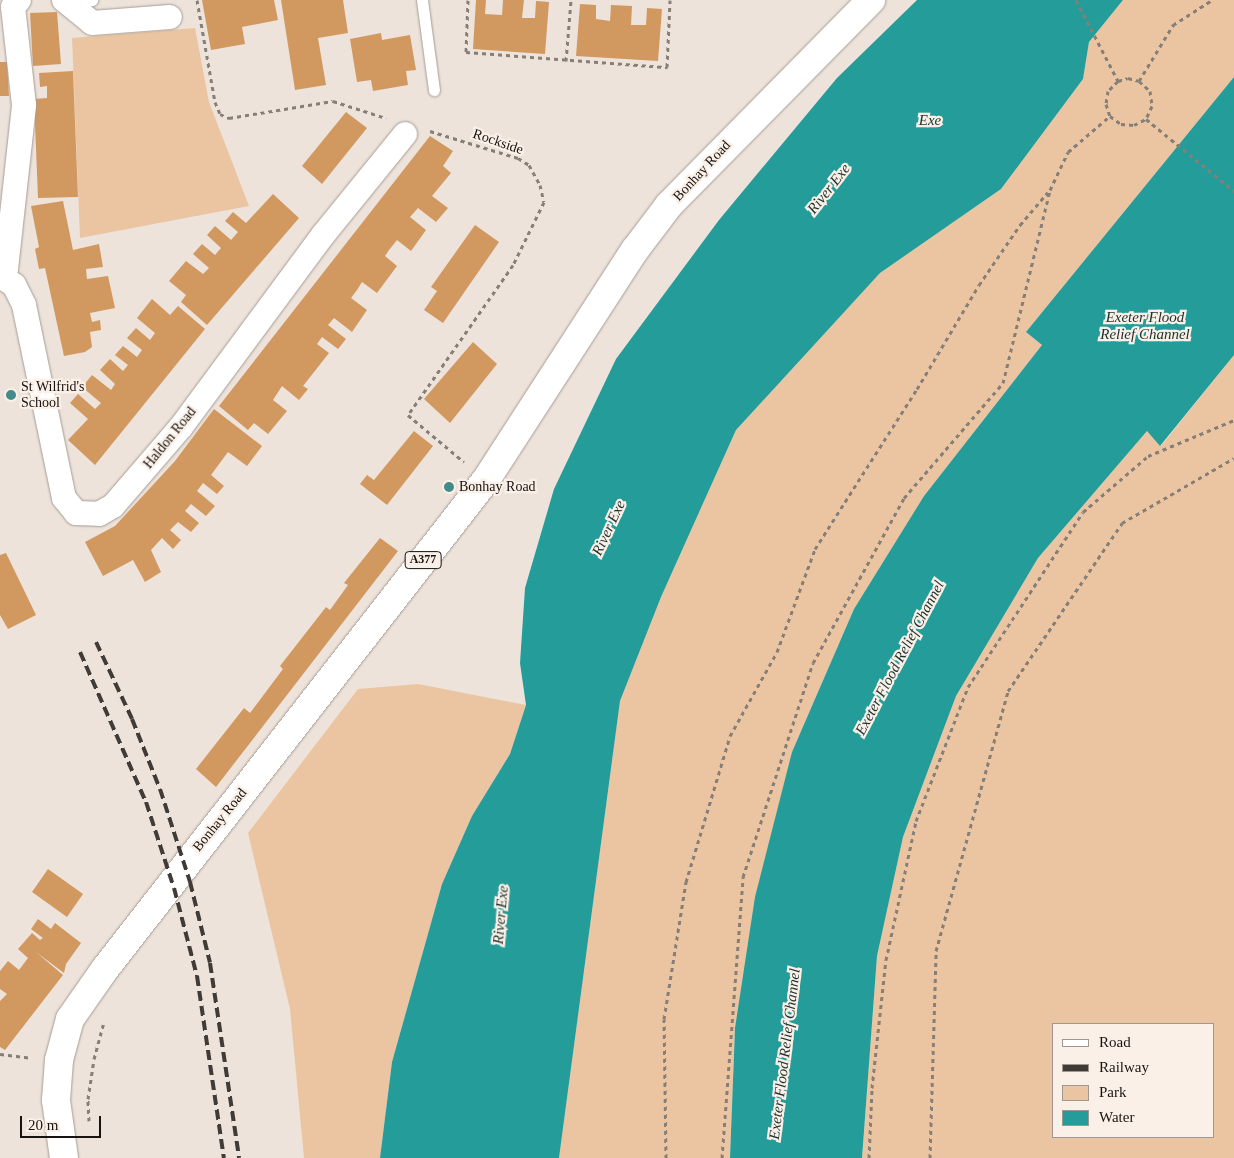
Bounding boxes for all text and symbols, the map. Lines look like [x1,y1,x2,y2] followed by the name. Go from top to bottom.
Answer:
[919,112,941,130] water label: Exe
[471,126,525,158] street label: Rockside
[670,137,734,205] street label: Bonhay Road
[804,160,854,218] water label: River Exe
[1100,308,1190,343] water label: Exeter Flood Relief Channel
[21,379,85,412] place label: St Wilfrid's School
[5,389,17,401] marker: St Wilfrid's School
[140,404,200,472] street label: Haldon Road
[459,479,536,495] place label: Bonhay Road
[443,481,455,493] marker: Bonhay Road
[588,498,630,558] water label: River Exe
[404,550,442,570] road number: A377
[852,578,948,738] water label: Exeter Flood Relief Channel
[189,785,251,855] street label: Bonhay Road
[489,885,513,945] water label: River Exe
[766,968,804,1140] water label: Exeter Flood Relief Channel
[1052,1023,1214,1138] legend
[1099,1034,1131,1050] text: Road
[1099,1059,1149,1075] text: Railway
[1099,1084,1127,1100] text: Park
[22,1106,104,1138] scale bar
[1099,1109,1134,1125] text: Water
[28,1117,58,1133] text: 20 m

